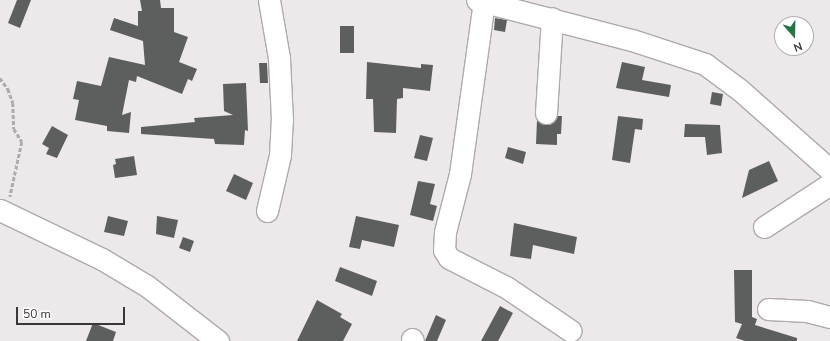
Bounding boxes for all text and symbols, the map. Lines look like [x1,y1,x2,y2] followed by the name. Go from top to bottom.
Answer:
[774,16,814,56] north arrow
[792,38,804,55] text: N
[18,299,127,325] scale bar
[23,306,51,322] text: 50 m

